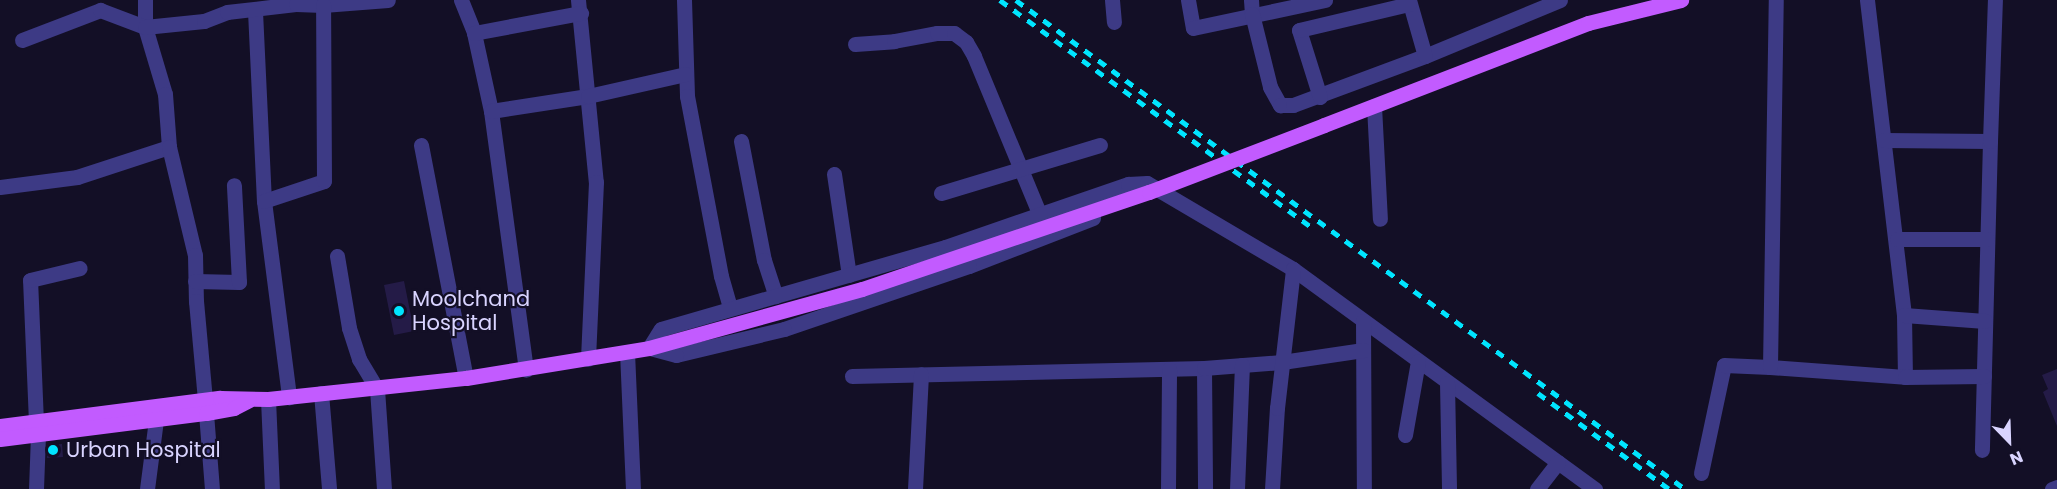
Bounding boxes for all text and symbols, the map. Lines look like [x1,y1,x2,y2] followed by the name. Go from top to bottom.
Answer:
[412,286,530,336] place label: Moolchand Hospital
[390,302,408,320] marker: Moolchand Hospital
[1979,411,2039,471] north arrow
[66,437,221,463] place label: Urban Hospital
[44,441,62,459] marker: Urban Hospital
[2006,445,2026,471] text: N

